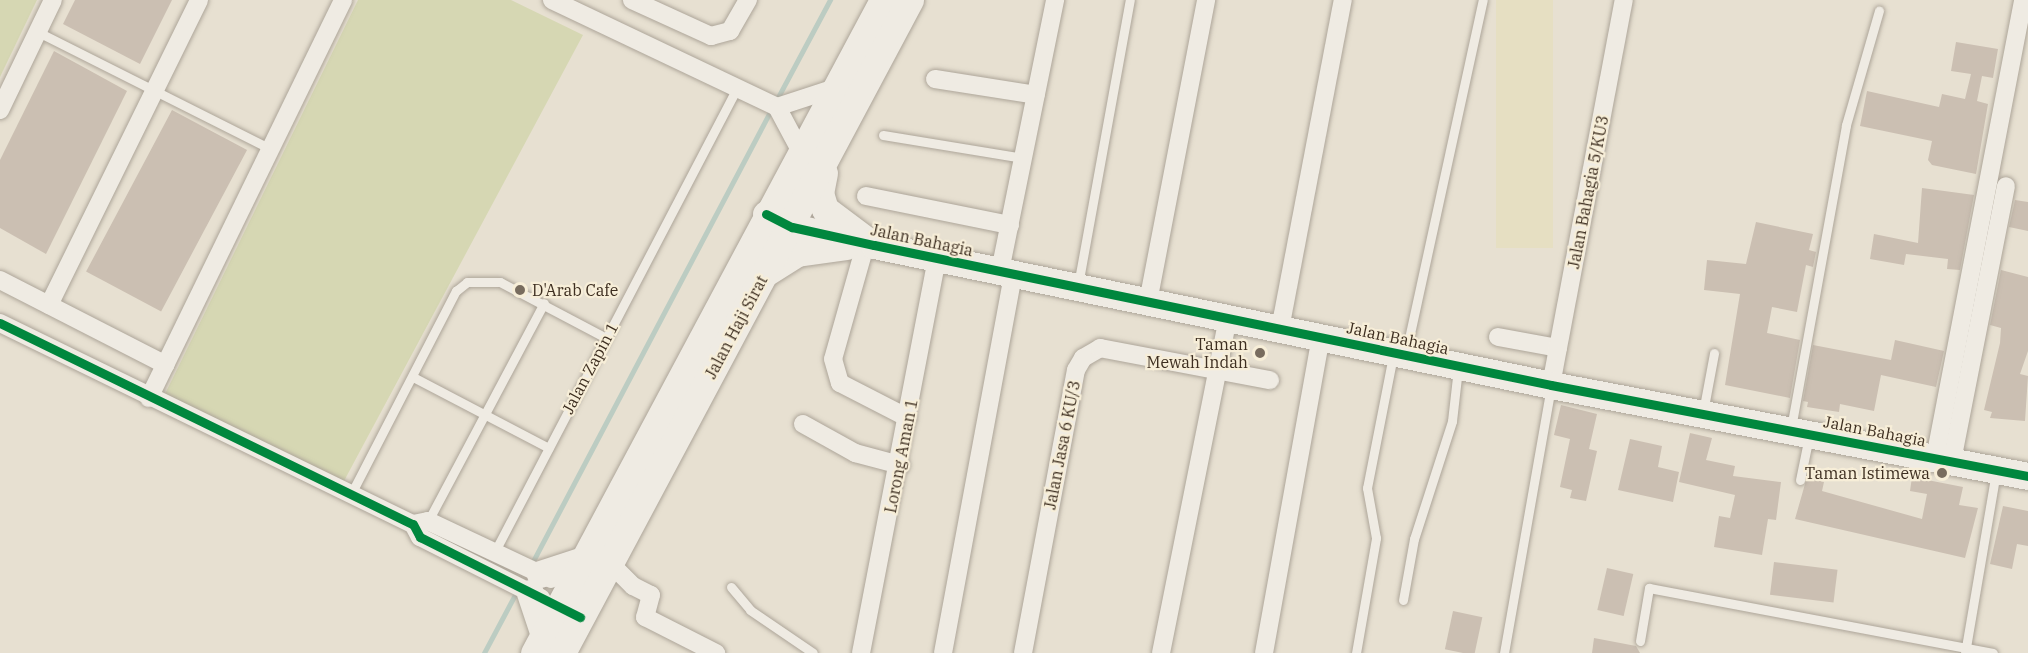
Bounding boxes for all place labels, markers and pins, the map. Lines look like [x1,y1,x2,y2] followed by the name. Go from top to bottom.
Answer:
[532,280,618,300] place label: D'Arab Cafe
[513,283,527,297] marker: D'Arab Cafe
[1147,334,1248,372] place label: Taman Mewah Indah
[1253,346,1267,360] marker: Taman Mewah Indah
[1805,463,1930,483] place label: Taman Istimewa
[1935,466,1949,480] marker: Taman Istimewa

